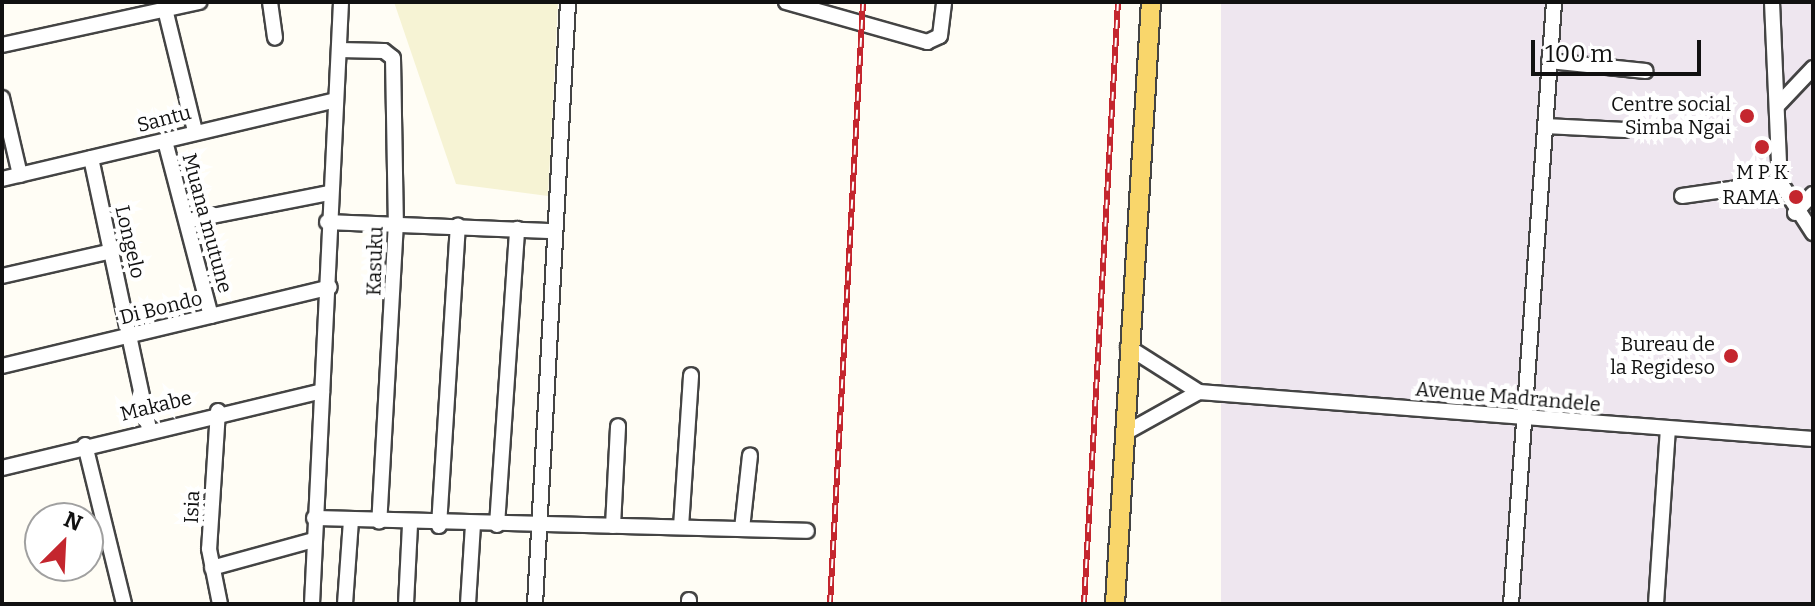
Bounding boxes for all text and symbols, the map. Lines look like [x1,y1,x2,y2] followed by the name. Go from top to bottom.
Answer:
[1535,24,1705,74] scale bar
[1545,40,1613,68] text: 100 m
[1611,92,1731,139] place label: Centre social Simba Ngai
[134,100,194,138] street label: Santu
[1738,107,1756,125] marker: Centre social Simba Ngai
[1753,138,1771,156] marker: M P K
[177,151,237,295] street label: Muana mutune
[1736,160,1788,184] place label: M P K
[1722,185,1780,209] place label: RAMA
[1787,188,1805,206] marker: RAMA
[110,203,150,281] street label: Longelo
[362,226,388,296] street label: Kasuku
[117,286,205,330] street label: Di Bondo
[1610,332,1715,379] place label: Bureau de la Regideso
[1722,347,1740,365] marker: Bureau de la Regideso
[1414,377,1602,417] street label: Avenue Madrandele
[118,386,194,426] street label: Makabe
[179,490,205,524] street label: Isia
[24,502,104,582] north arrow
[60,506,86,537] text: N

